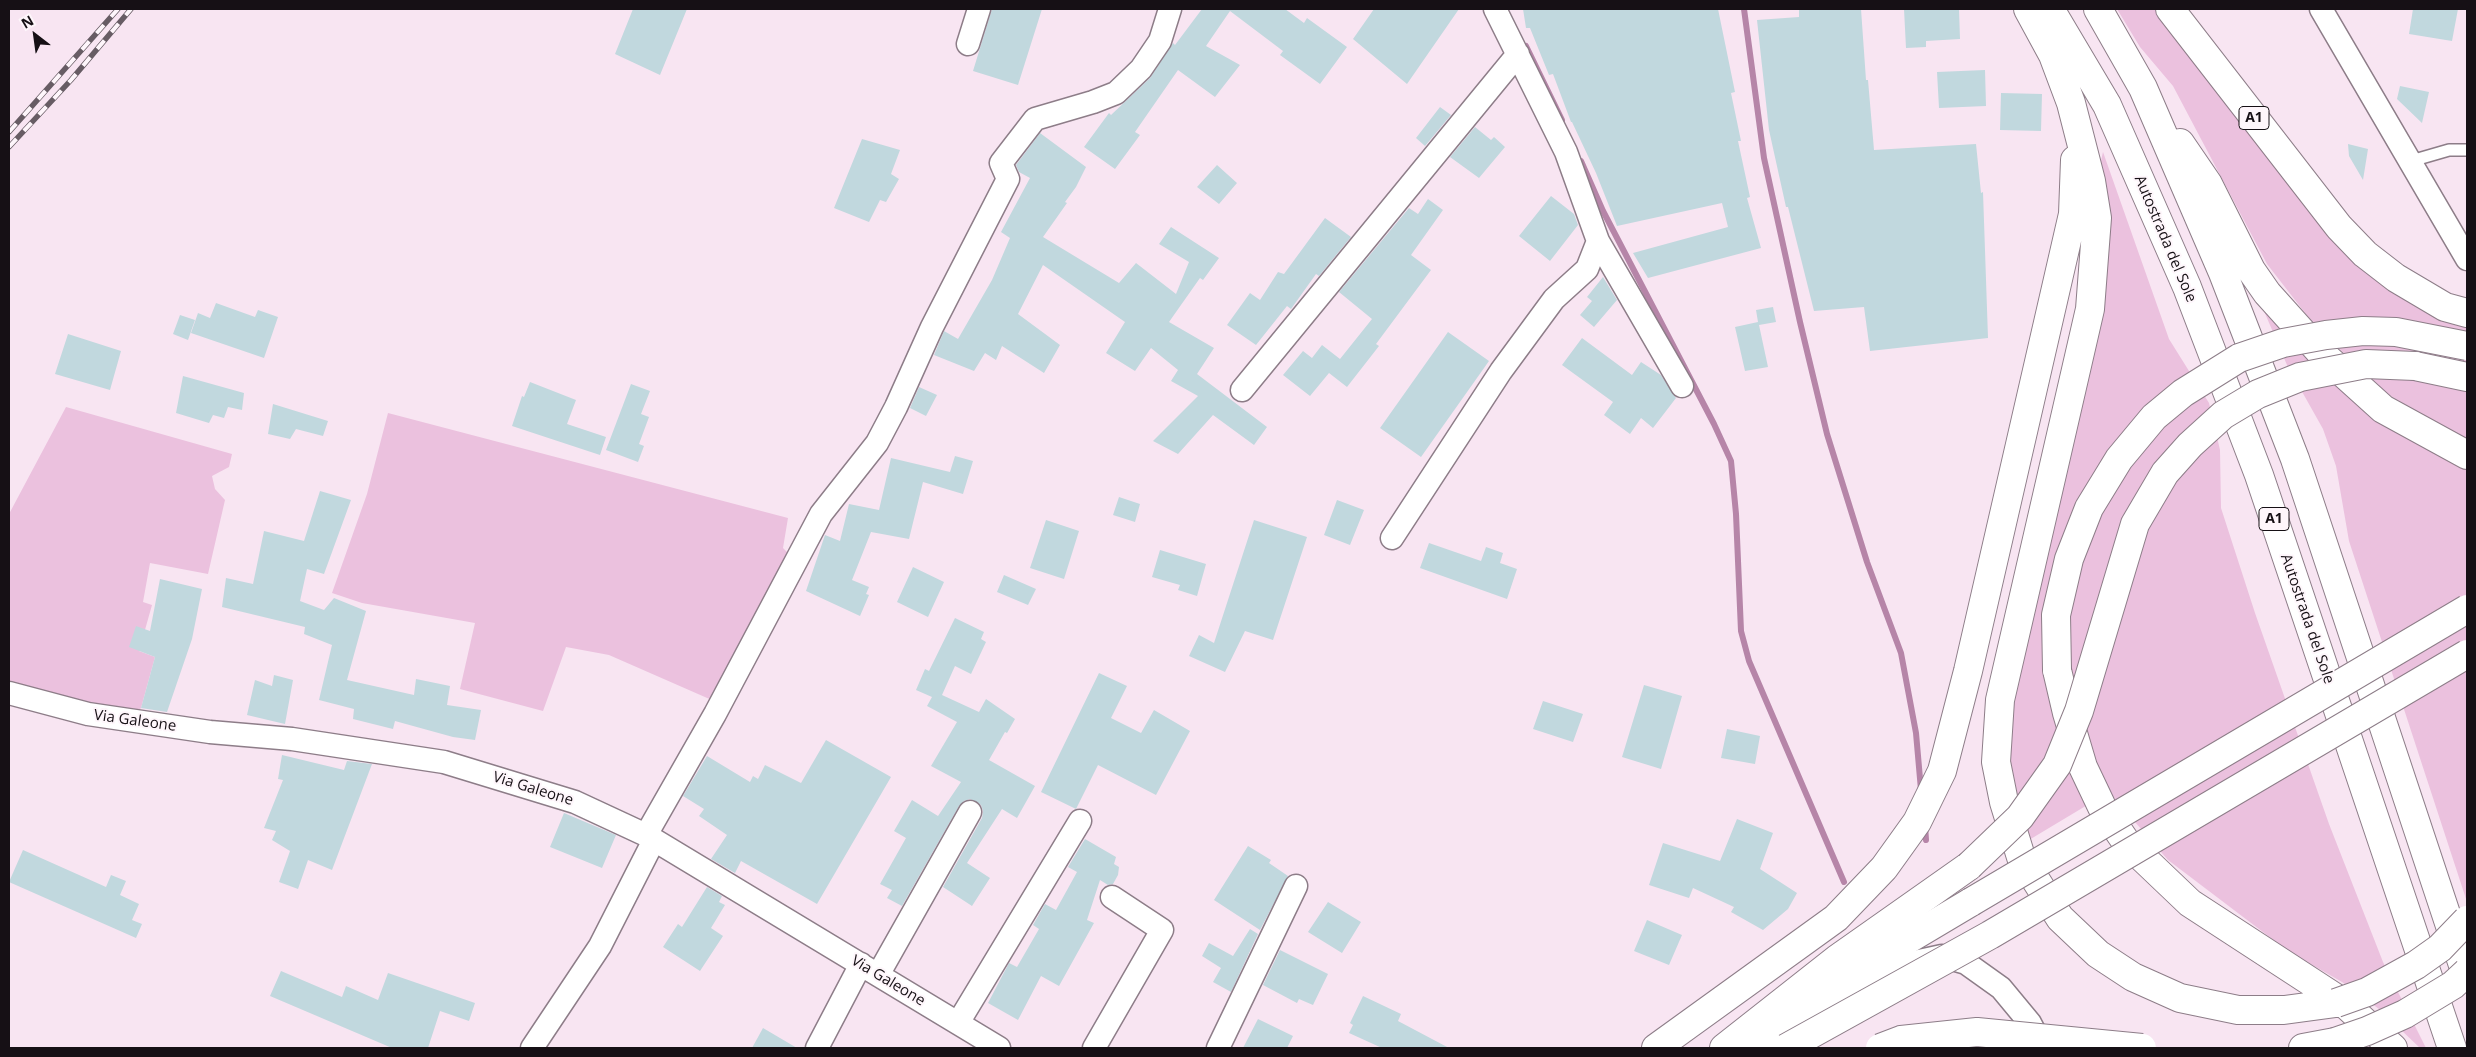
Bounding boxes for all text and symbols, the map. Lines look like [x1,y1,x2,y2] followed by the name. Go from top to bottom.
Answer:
[10,10,60,60] north arrow
[18,11,37,33] text: N
[2239,106,2269,130] road number: A1
[2130,173,2200,305] street label: Autostrada del Sole
[2259,508,2289,530] road number: A1
[2276,552,2338,686] street label: Autostrada del Sole
[93,706,177,736] street label: Via Galeone
[491,768,575,810] street label: Via Galeone
[848,952,928,1010] street label: Via Galeone

